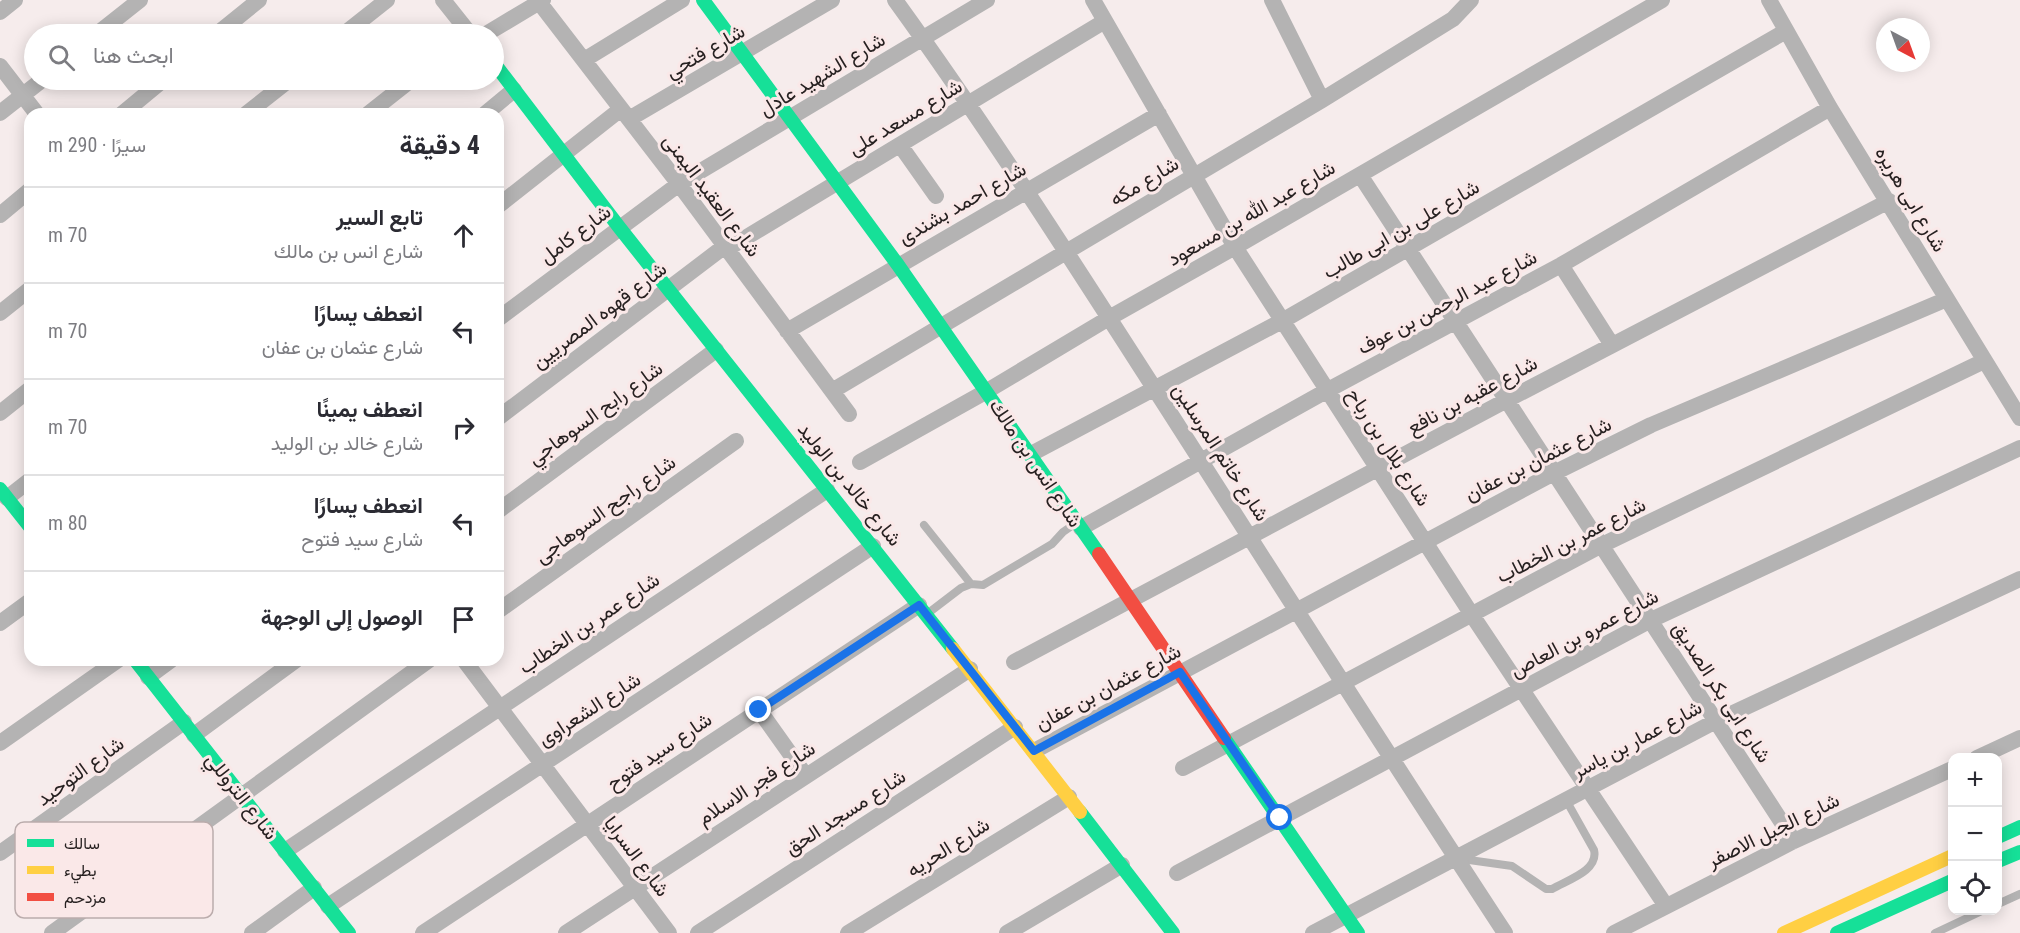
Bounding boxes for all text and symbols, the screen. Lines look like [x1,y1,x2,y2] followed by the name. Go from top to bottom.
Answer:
[1876,18,1930,72] north arrow
[661,19,751,88] street label: شارع فتحي
[24,24,504,90] search box
[755,27,890,123] street label: شارع الشهيد عادل
[45,41,78,74] icon: search
[93,43,174,68] text: ابحث هنا
[844,74,967,162] street label: شارع مسعد على
[656,129,766,262] street label: شارع العقيد اليمنى
[400,130,480,160] text: 4 دقيقة
[48,133,146,157] text: سيرًا · 290 m
[1868,142,1952,257] street label: شارع ابى هريره
[1105,151,1184,213] street label: شارع مكه
[1163,155,1340,273] street label: شارع عبد الله بن مسعود
[894,157,1031,251] street label: شارع احمد بشندى
[1319,174,1484,285] street label: شارع على بن ابى طالب
[535,199,617,270] street label: شارع كامل
[336,205,423,230] text: تابع السير
[447,219,480,252] icon: ahead
[48,223,87,247] text: 70 m
[274,239,423,263] text: شارع انس بن مالك
[1353,245,1542,361] street label: شارع عبد الرحمن بن عوف
[527,256,672,375] street label: شارع قهوه المصريين
[314,301,423,326] text: انعطف يسارًا
[447,315,480,348] icon: left
[48,319,87,343] text: 70 m
[262,335,423,359] text: شارع عثمان بن عفان
[1403,351,1542,441] street label: شارع عقبه بن نافع
[523,356,670,474] street label: شارع رابح السوهاجي
[1166,379,1274,526] street label: شارع خاتم المرسلين
[1340,383,1436,512] street label: شارع بلال بن رباح
[983,394,1088,533] street label: شارع انس بن مالك
[317,397,423,422] text: انعطف يمينًا
[447,411,480,444] icon: right
[1461,412,1616,508] street label: شارع عثمان بن عفان
[48,415,87,439] text: 70 m
[791,417,907,552] street label: شارع خالد بن الوليد
[271,431,423,455] text: شارع خالد بن الوليد
[530,450,681,570] street label: شارع راجح السوهاجى
[1492,492,1651,590] street label: شارع عمر بن الخطاب
[314,493,423,518] text: انعطف يسارًا
[447,507,480,540] icon: left
[48,511,87,535] text: 80 m
[301,527,423,551] text: شارع سيد فتوح
[514,567,665,681] street label: شارع عمر بن الخطاب
[1506,584,1663,684] street label: شارع عمرو بن العاص
[447,603,480,636] icon: arrive
[261,605,423,630] text: الوصول إلى الوجهة
[1666,617,1776,768] street label: شارع ابى بكر الصديق
[1031,639,1186,737] street label: شارع عثمان بن عفان
[533,667,646,753] street label: شارع الشعراوى
[1567,695,1707,785] street label: شارع عمار بن ياسر
[745,696,771,722] route end
[602,707,717,797] street label: شارع سيد فتوح
[31,731,130,812] street label: شارع التوحيد
[693,736,820,832] street label: شارع فجر الاسلام
[197,748,283,847] street label: شارع التروللي
[1948,753,2002,915] map controls
[1948,753,2002,807] button: +
[780,764,911,862] street label: شارع مسجد الحق
[1702,788,1844,875] street label: شارع الجبل الاصفر
[1266,804,1292,830] route start
[1948,807,2002,861] button: −
[597,811,675,902] street label: شارع السرايا
[902,812,995,884] street label: شارع الحريه
[15,822,213,918] legend
[64,834,100,853] text: سالك
[64,861,96,884] text: بطيء
[1948,861,2002,915] button: locate
[64,888,106,908] text: مزدحم

